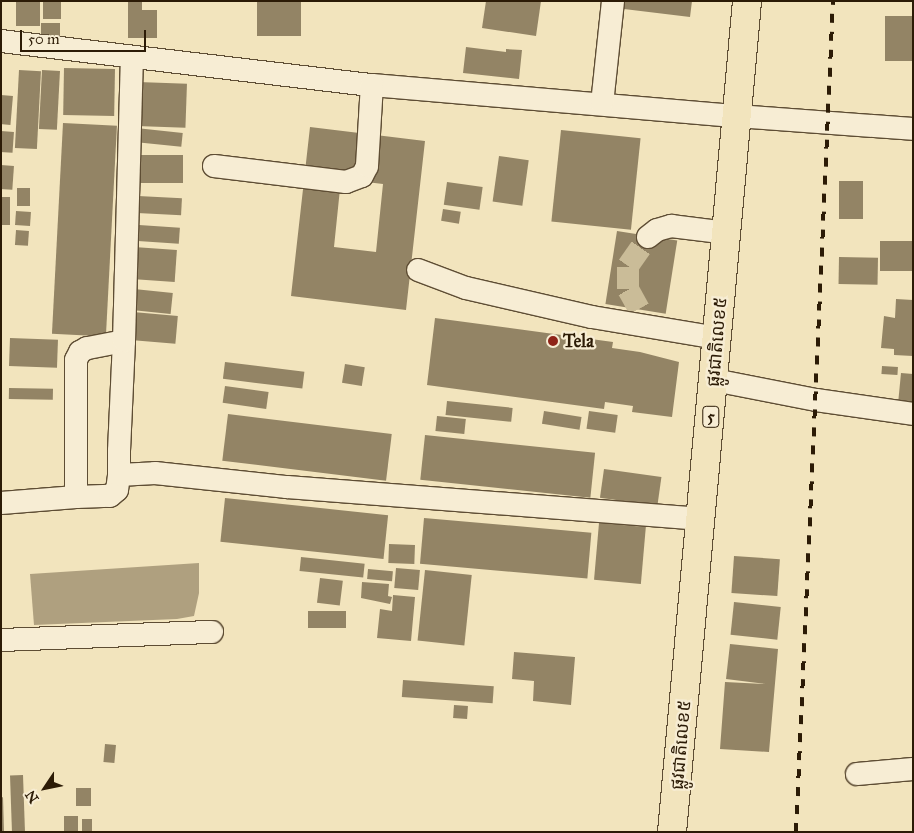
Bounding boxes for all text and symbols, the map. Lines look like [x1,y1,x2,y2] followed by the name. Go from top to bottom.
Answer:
[22,20,149,52] scale bar
[28,30,60,48] text: 50 m
[702,296,732,388] street label: ផ្លូវជាតិលេខ៥
[563,330,594,352] place label: Tela
[547,335,559,347] marker: Tela
[702,404,720,431] road number: 5
[666,699,696,791] street label: ផ្លូវជាតិលេខ៥
[20,763,70,813] north arrow
[22,787,43,806] text: N

